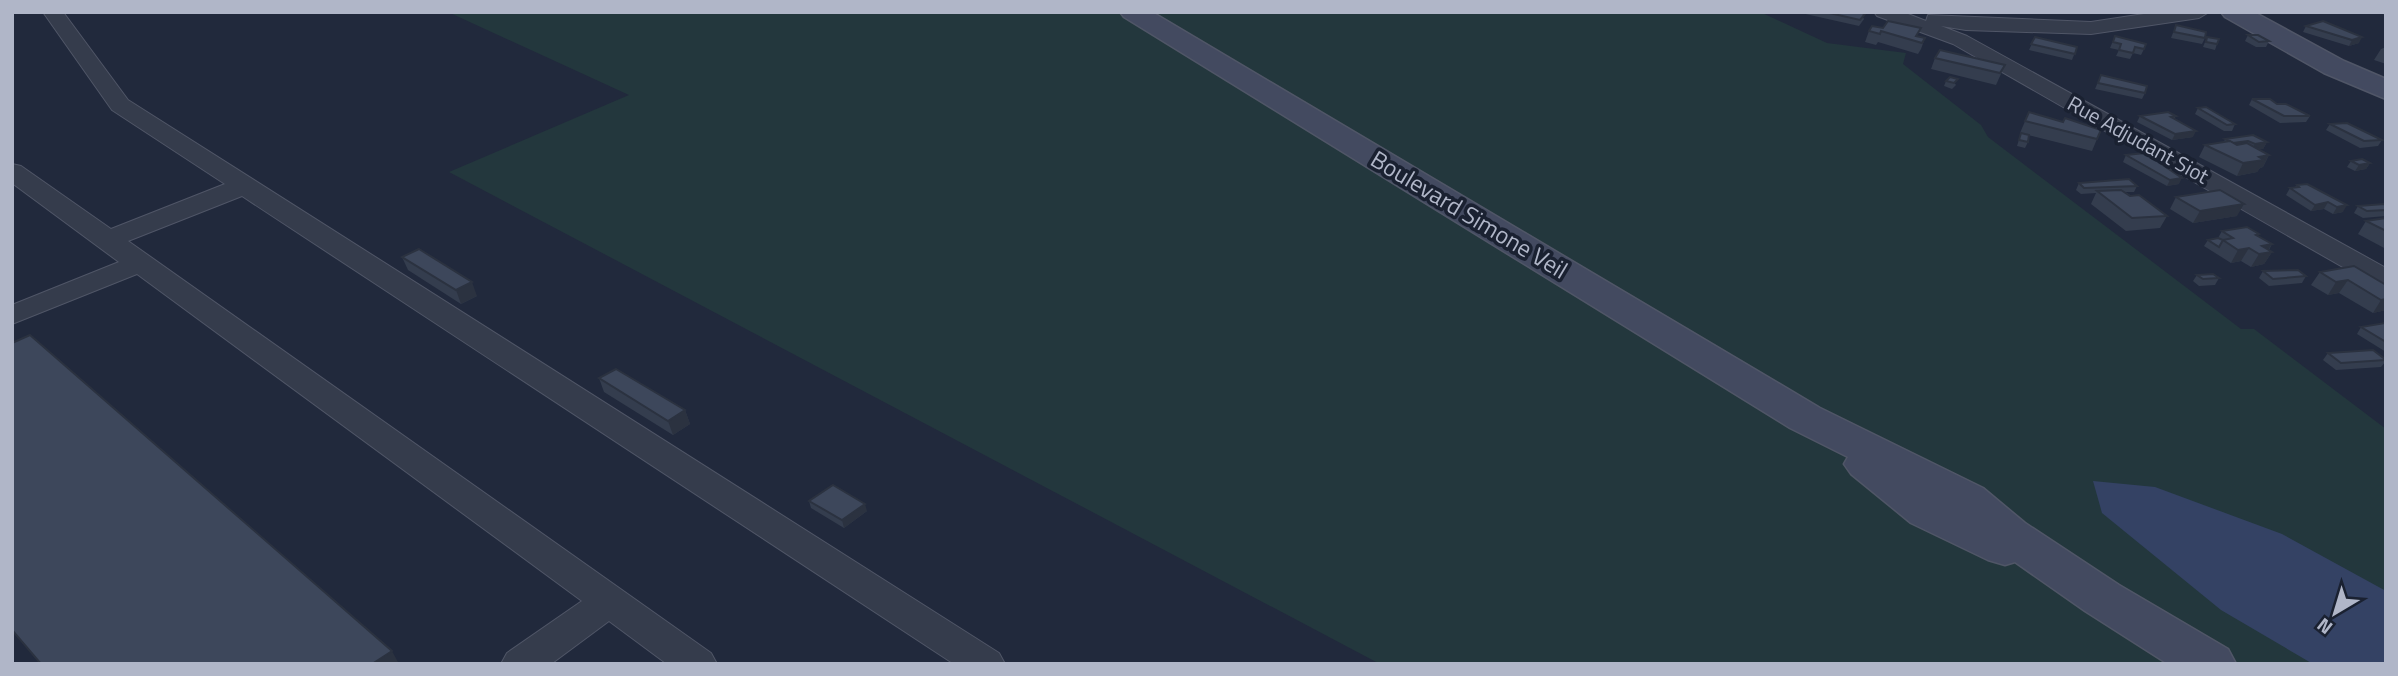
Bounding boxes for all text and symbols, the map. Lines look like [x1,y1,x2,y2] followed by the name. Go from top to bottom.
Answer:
[2062,87,2216,192] street label: Rue Adjudant Siot
[1364,141,1575,287] street label: Boulevard Simone Veil
[2300,578,2370,648] north arrow
[2310,611,2338,642] text: N

